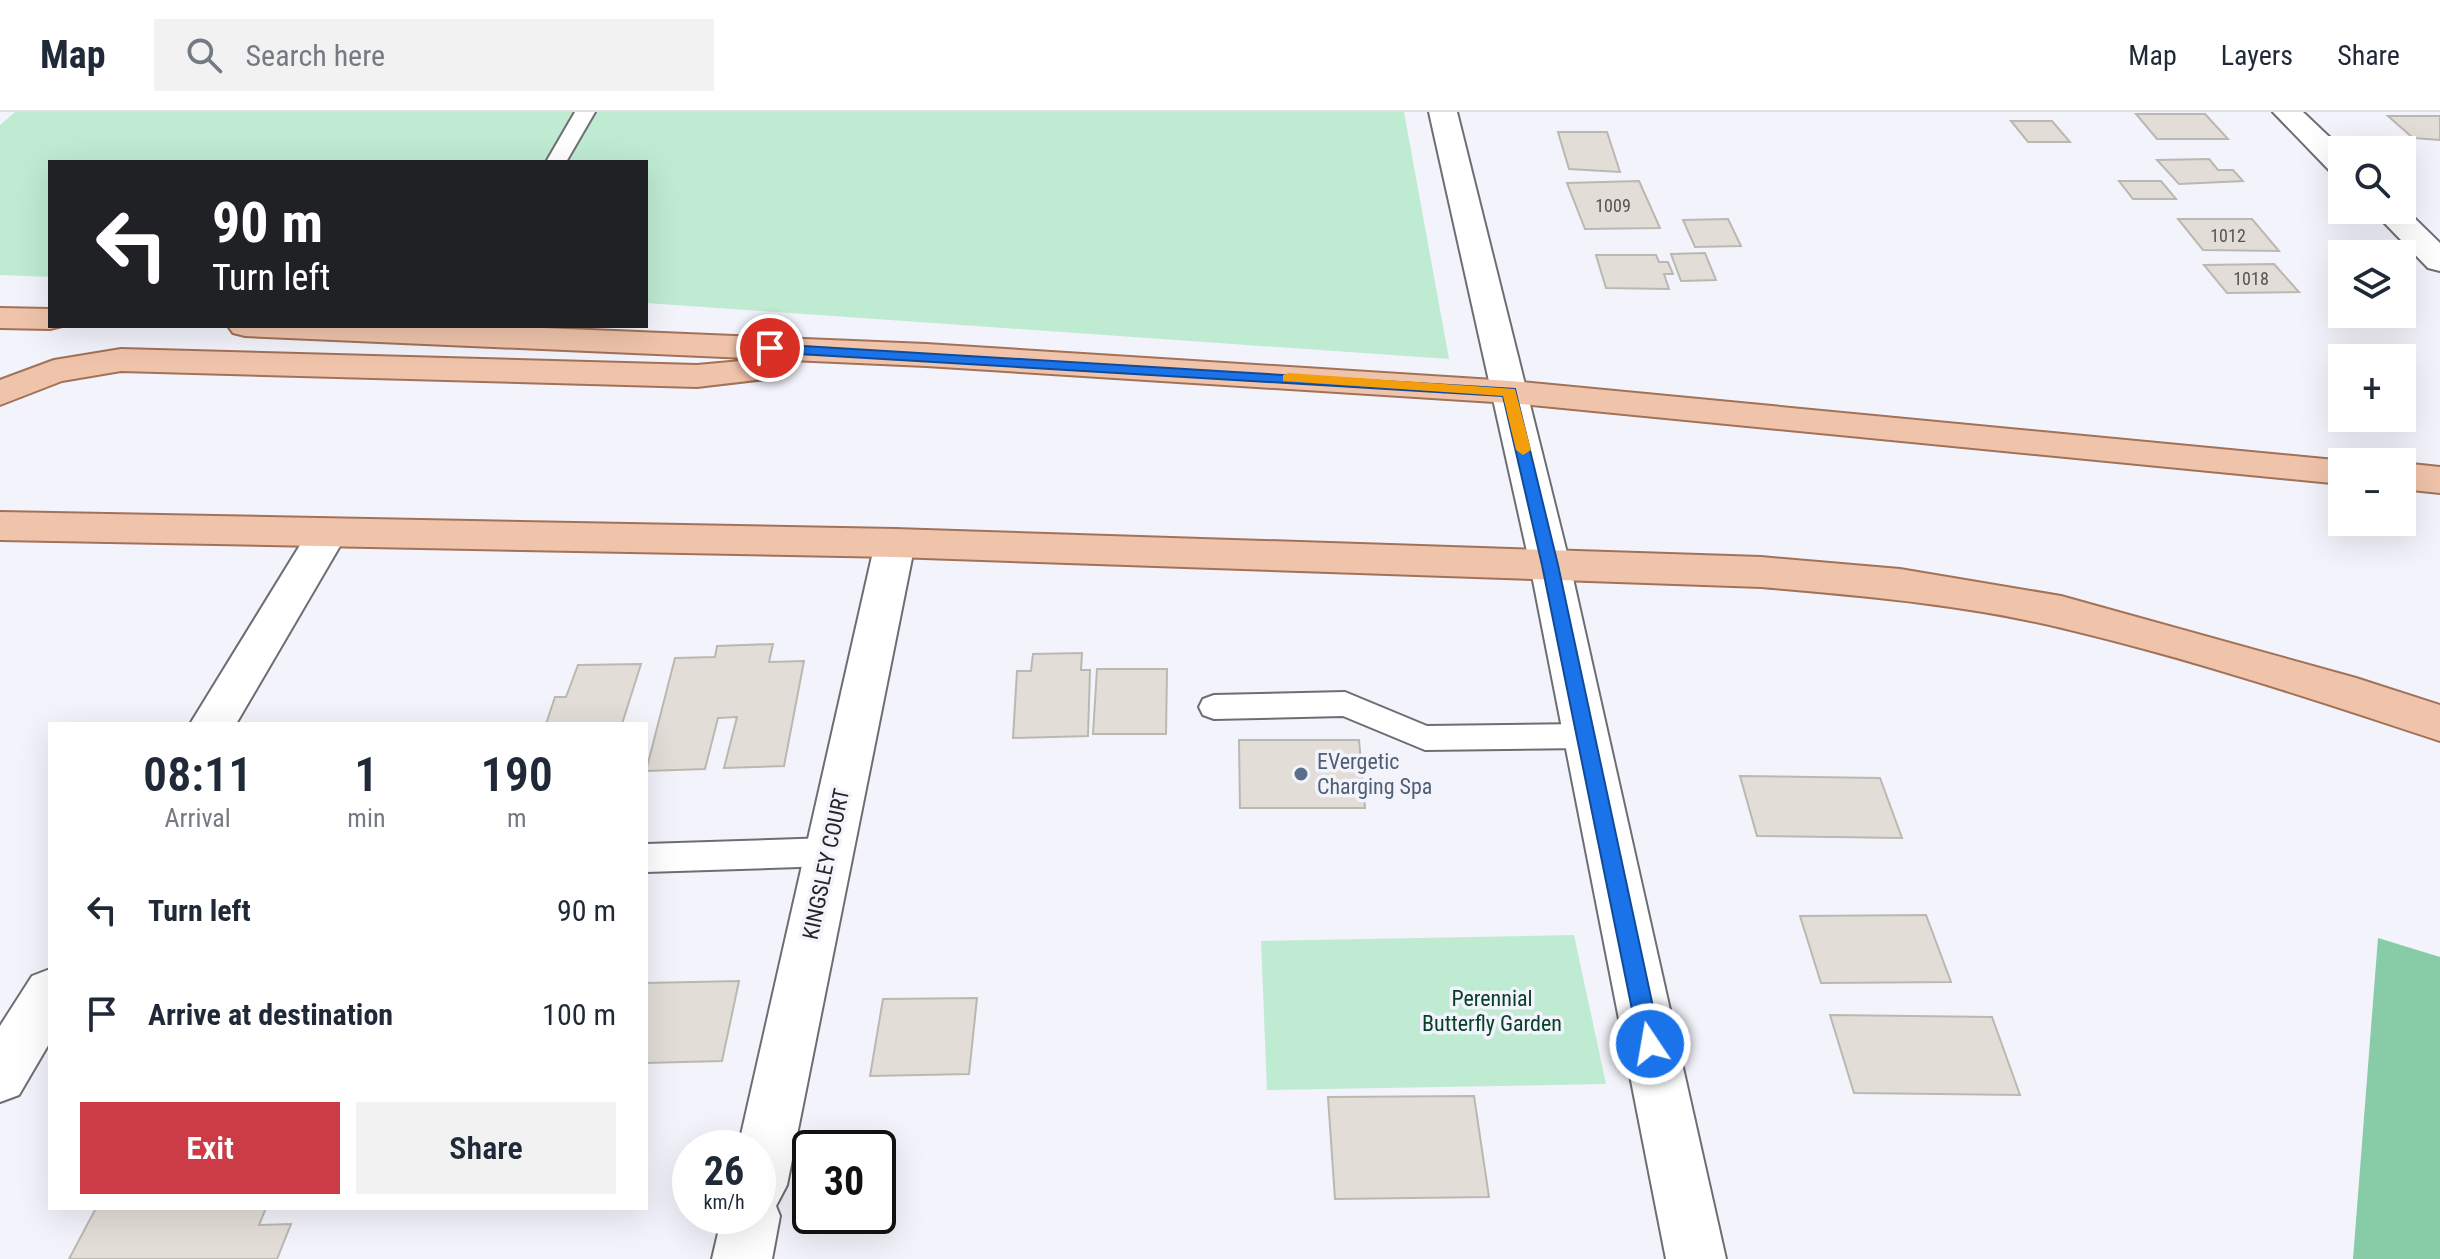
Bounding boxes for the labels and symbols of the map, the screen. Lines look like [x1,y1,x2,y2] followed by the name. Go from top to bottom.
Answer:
[1595,195,1631,216] house number: 1009
[2210,225,2246,246] house number: 1012
[2233,268,2269,289] house number: 1018
[736,314,804,382] pin
[1317,749,1432,799] place label: EVergetic Charging Spa
[1292,765,1310,783] marker: EVergetic Charging Spa
[798,786,854,942] street label: KINGSLEY COURT
[1422,986,1562,1036] park label: Perennial Butterfly Garden
[1608,1002,1692,1086] position arrow
[792,1130,896,1234] speed limit sign: 30

